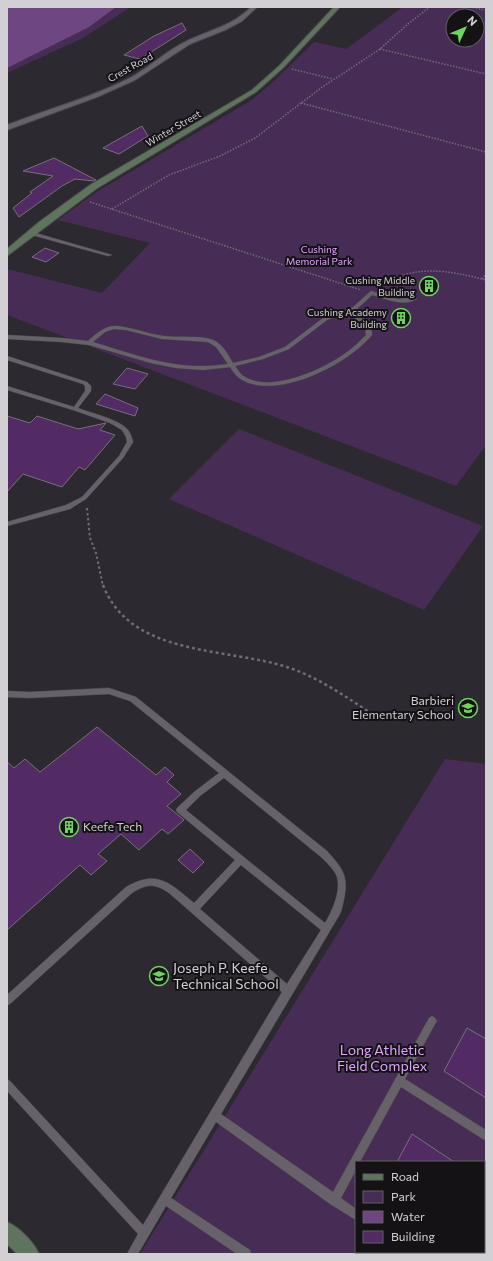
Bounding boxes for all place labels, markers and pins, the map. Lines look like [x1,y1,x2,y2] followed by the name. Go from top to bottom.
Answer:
[345,274,416,298] place label: Cushing Middle Building
[418,275,440,297] building icon: Cushing Middle Building
[307,306,388,330] place label: Cushing Academy Building
[390,307,412,329] building icon: Cushing Academy Building
[352,693,454,721] place label: Barbieri Elementary School
[457,697,479,719] school or university icon: Barbieri Elementary School
[58,816,80,838] building icon: Keefe Tech
[83,819,142,833] place label: Keefe Tech
[173,959,279,992] place label: Joseph P. Keefe Technical School
[148,965,170,987] school or university icon: Joseph P. Keefe Technical School

